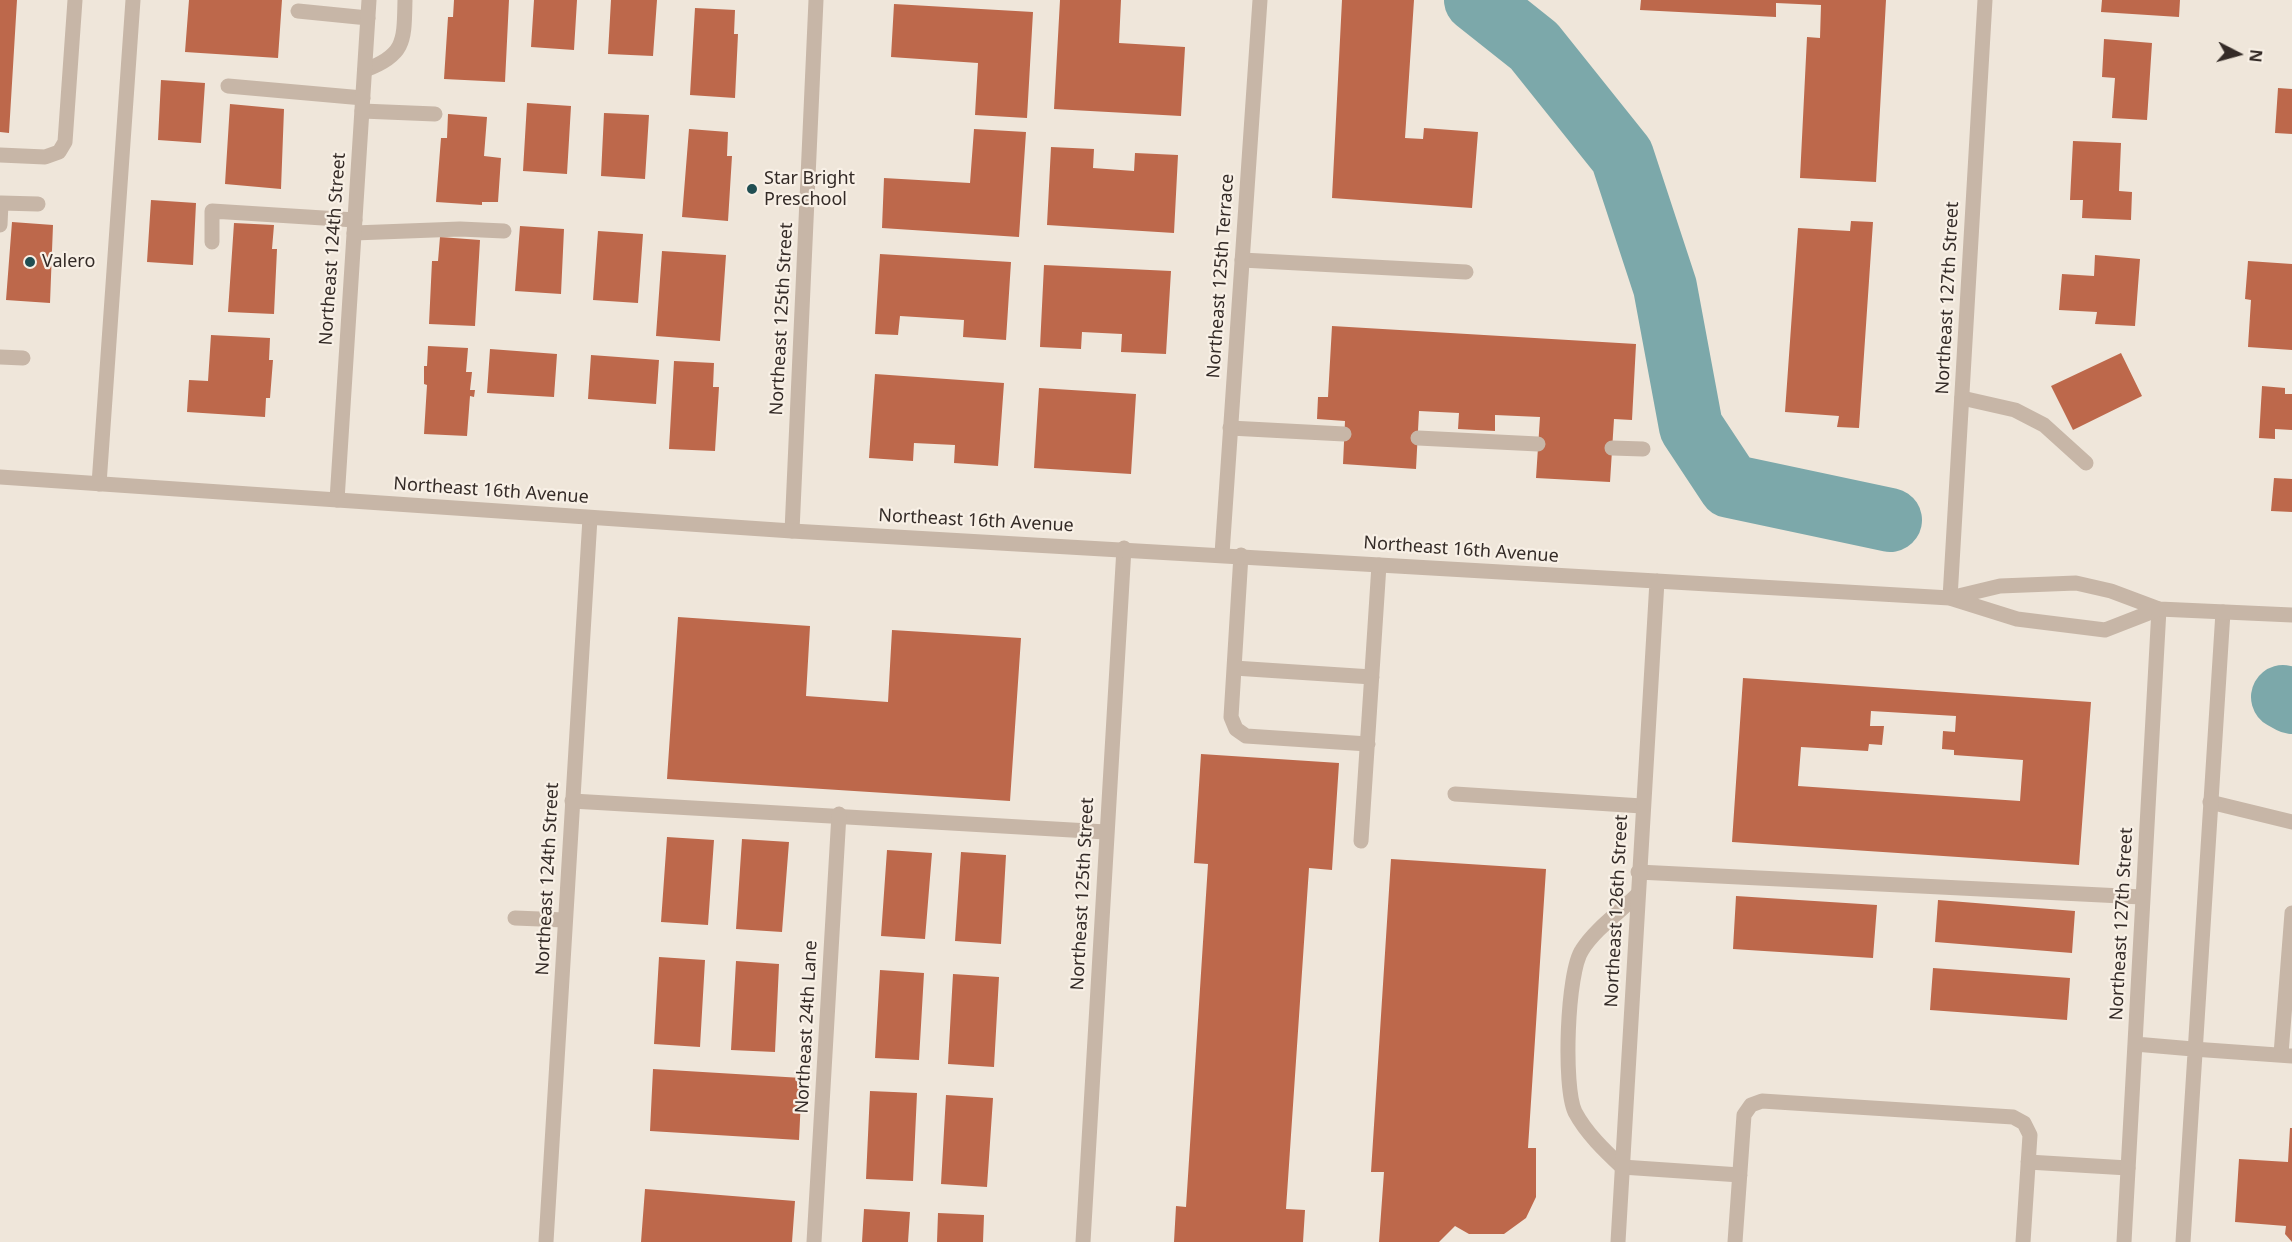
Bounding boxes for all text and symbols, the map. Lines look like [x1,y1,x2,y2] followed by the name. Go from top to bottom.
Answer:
[2208,24,2268,84] north arrow
[2244,48,2268,63] text: N
[315,152,351,346] street label: Northeast 124th Street
[764,168,855,210] place label: Star Bright Preschool
[1203,173,1239,379] street label: Northeast 125th Terrace
[745,182,759,196] marker: Star Bright Preschool
[1932,201,1964,395] street label: Northeast 127th Street
[766,222,798,416] street label: Northeast 125th Street
[42,251,95,273] place label: Valero
[23,255,37,269] marker: Valero
[393,473,589,509] street label: Northeast 16th Avenue
[878,505,1074,537] street label: Northeast 16th Avenue
[1363,532,1559,568] street label: Northeast 16th Avenue
[532,782,564,976] street label: Northeast 124th Street
[1067,797,1099,991] street label: Northeast 125th Street
[1601,814,1633,1008] street label: Northeast 126th Street
[2106,827,2138,1021] street label: Northeast 127th Street
[792,940,822,1114] street label: Northeast 24th Lane

